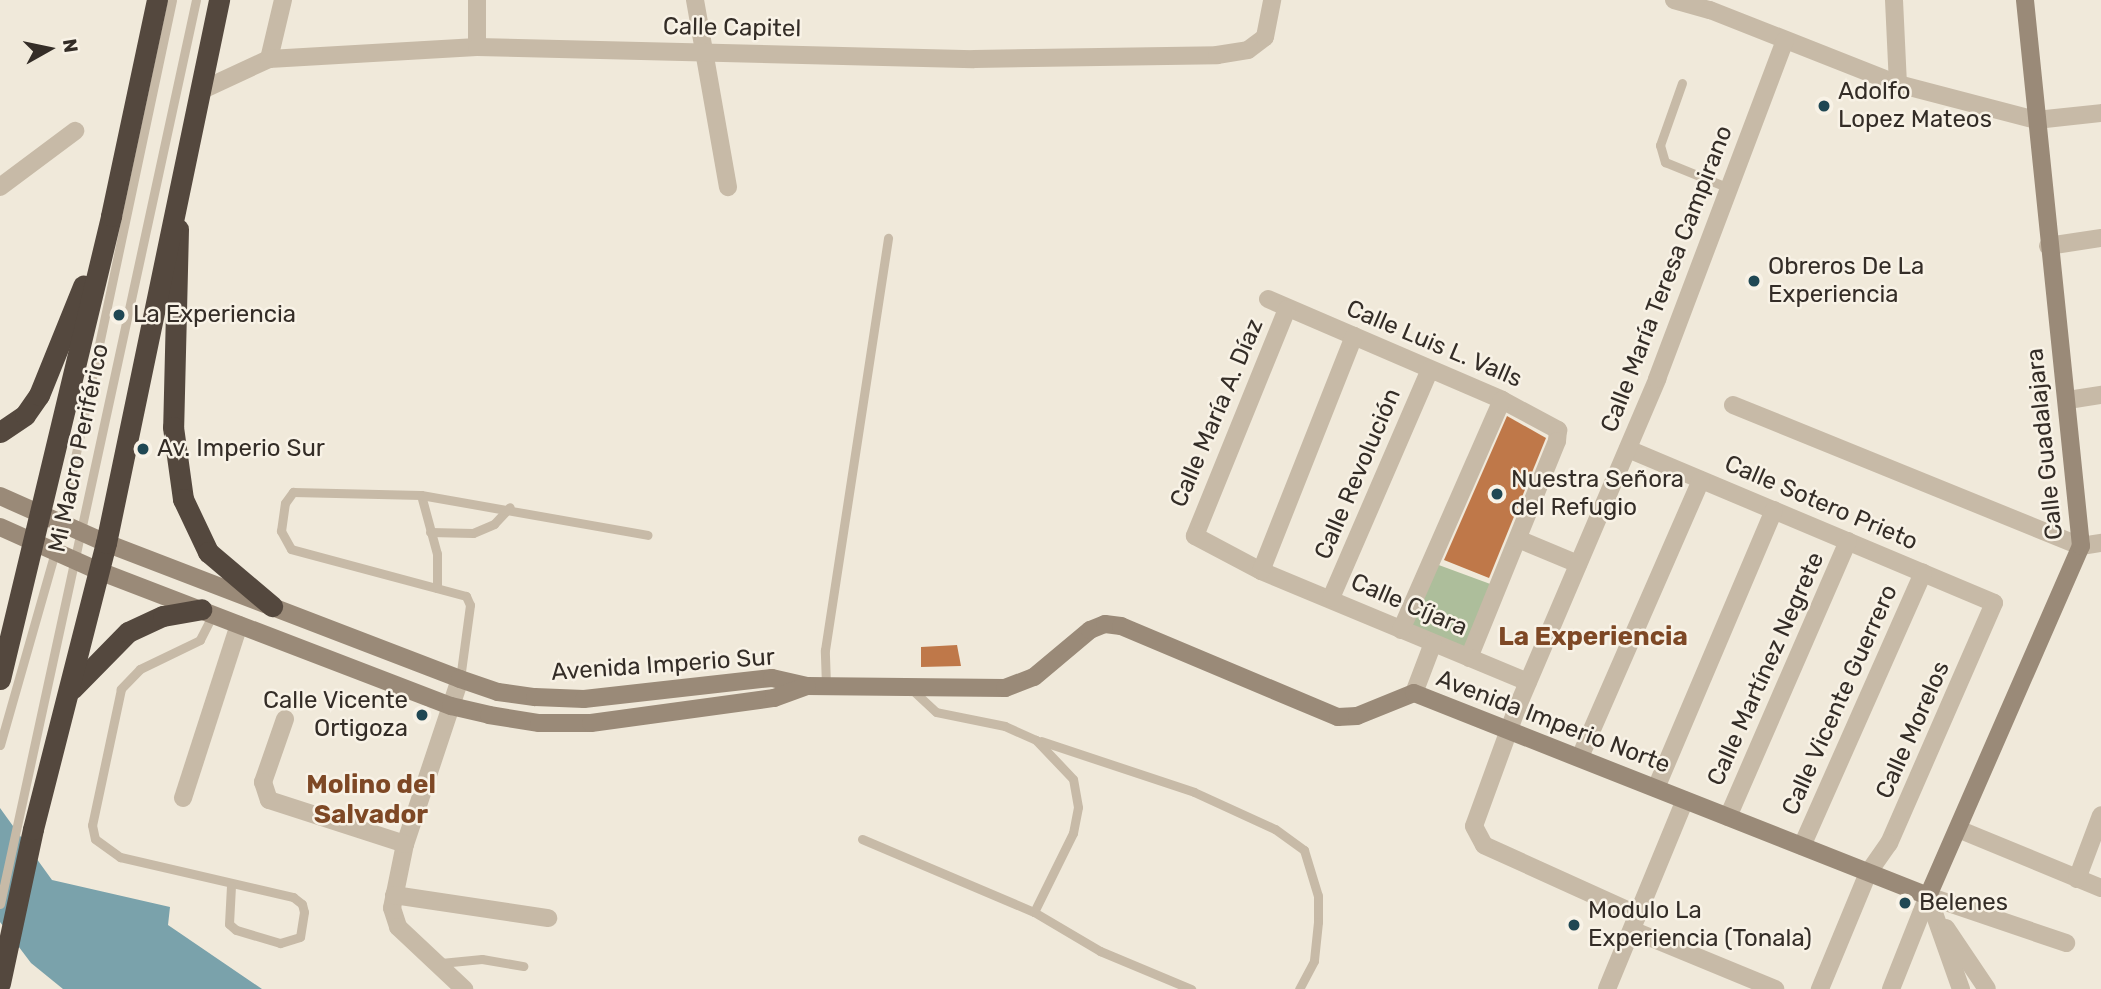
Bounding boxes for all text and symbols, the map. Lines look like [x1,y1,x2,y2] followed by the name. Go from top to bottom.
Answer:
[663,12,801,44] street label: Calle Capitel
[14,14,84,84] north arrow
[58,37,83,54] text: N
[1838,78,1992,134] place label: Adolfo Lopez Mateos
[1816,98,1832,114] marker: Adolfo Lopez Mateos
[1595,121,1739,437] street label: Calle María Teresa Campirano
[1768,253,1924,309] place label: Obreros De La Experiencia
[1746,273,1762,289] marker: Obreros De La Experiencia
[1342,294,1526,394] street label: Calle Luis L. Valls
[133,301,296,329] place label: La Experiencia
[111,307,127,323] marker: La Experiencia
[1164,314,1270,512] street label: Calle María A. Díaz
[43,341,115,555] street label: Mi Macro Periférico
[2021,347,2069,541] street label: Calle Guadalajara
[1309,384,1407,564] street label: Calle Revolución
[157,435,325,463] place label: Av. Imperio Sur
[135,441,151,457] marker: Av. Imperio Sur
[1720,449,1922,557] street label: Calle Sotero Prieto
[1511,466,1684,522] place label: Nuestra Señora del Refugio
[1489,486,1505,502] marker: Nuestra Señora del Refugio
[1702,548,1830,790] street label: Calle Martínez Negrete
[1346,568,1472,642] street label: Calle Cíjara
[1776,580,1904,820] street label: Calle Vicente Guerrero
[1498,621,1688,653] district label: La Experiencia
[550,643,776,687] street label: Avenida Imperio Sur
[1870,657,1956,803] street label: Calle Morelos
[1432,664,1674,780] street label: Avenida Imperio Norte
[262,687,408,743] place label: Calle Vicente Ortigoza
[414,707,430,723] marker: Calle Vicente Ortigoza
[306,769,436,830] district label: Molino del Salvador
[1919,889,2008,917] place label: Belenes
[1897,895,1913,911] marker: Belenes
[1588,897,1812,953] place label: Modulo La Experiencia (Tonala)
[1566,917,1582,933] marker: Modulo La Experiencia (Tonala)

